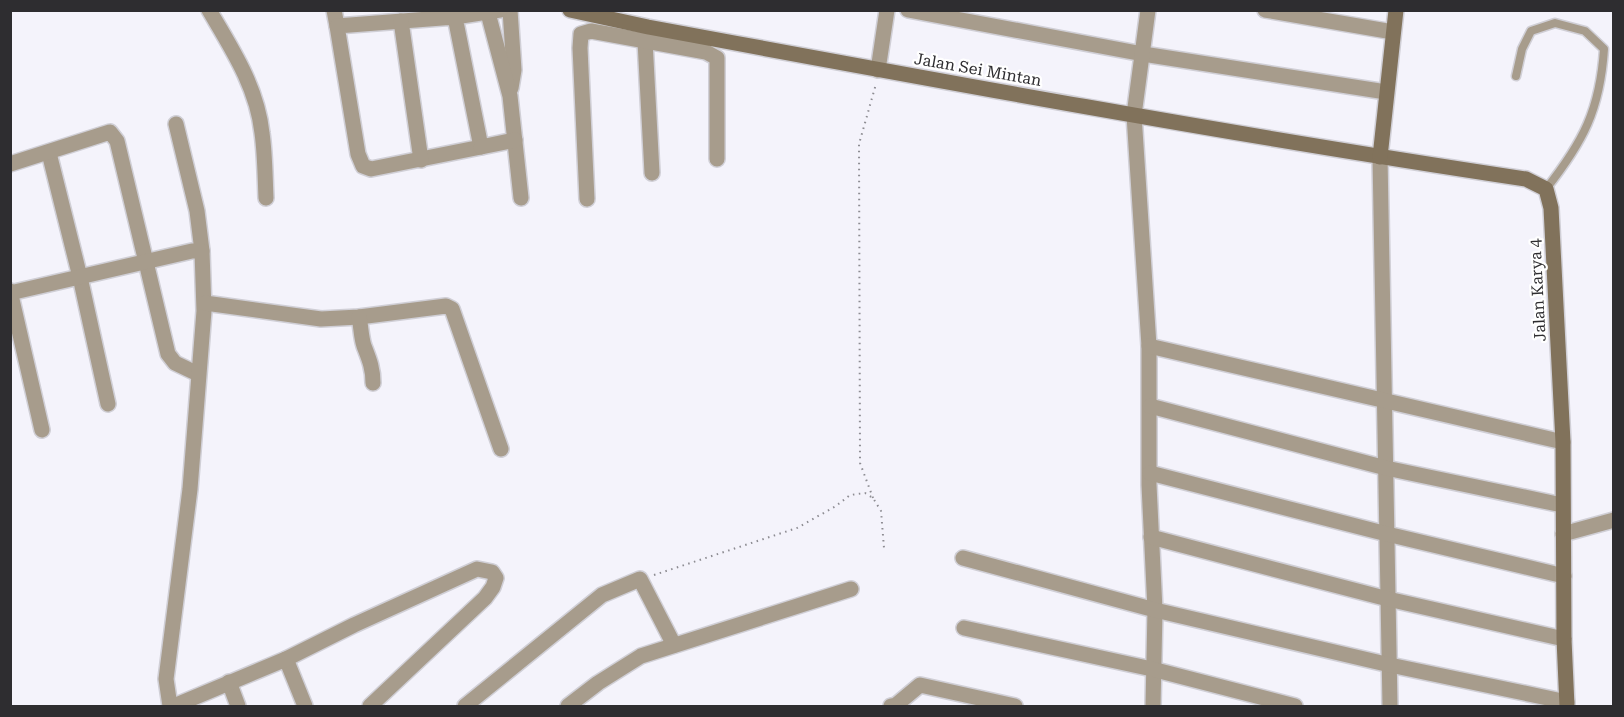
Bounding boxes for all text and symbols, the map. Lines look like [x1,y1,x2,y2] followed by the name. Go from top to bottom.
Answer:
[913,49,1043,90] street label: Jalan Sei Mintan
[1525,238,1550,342] street label: Jalan Karya 4

